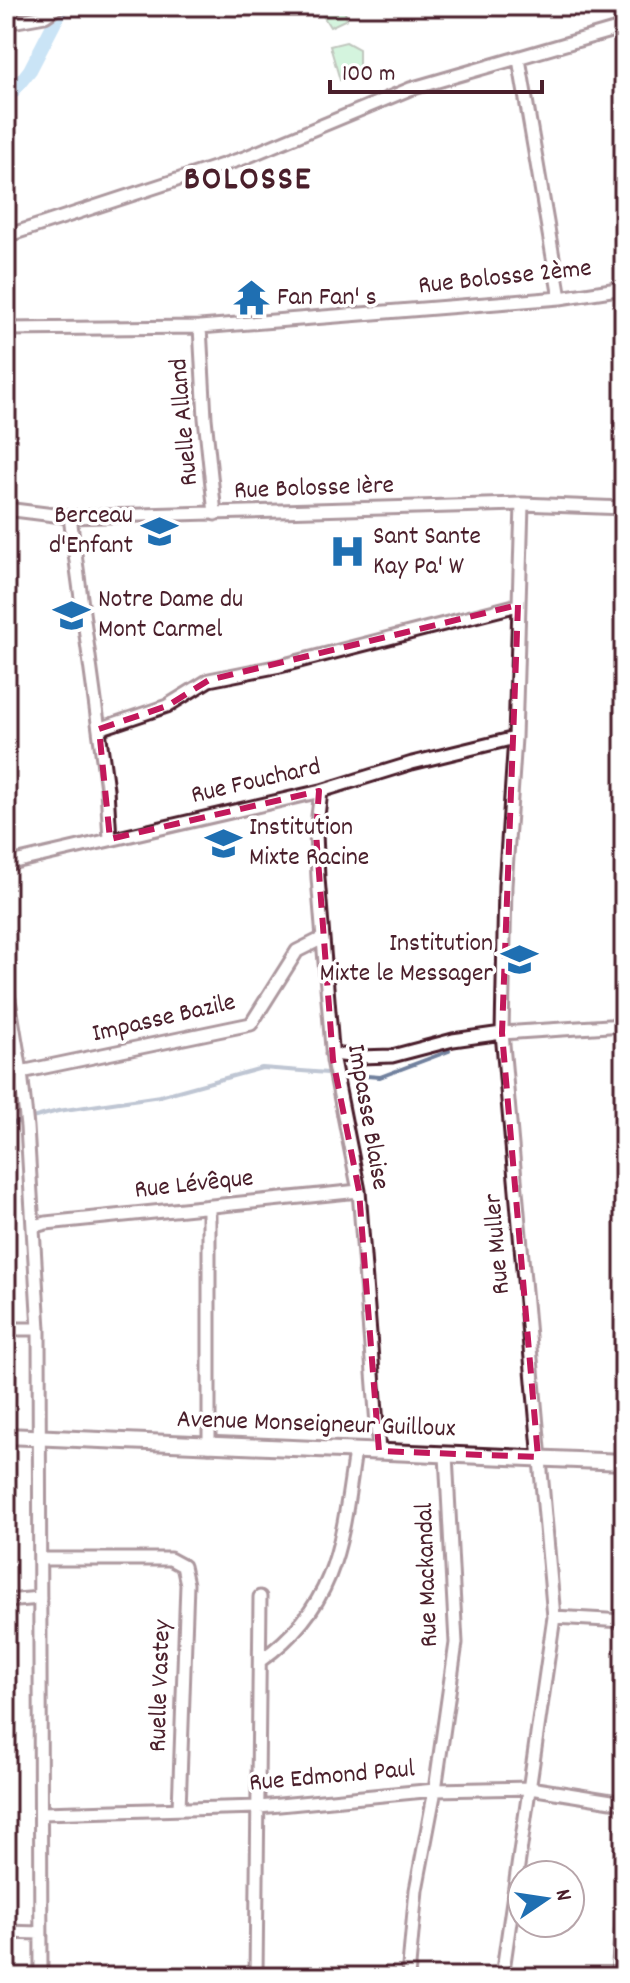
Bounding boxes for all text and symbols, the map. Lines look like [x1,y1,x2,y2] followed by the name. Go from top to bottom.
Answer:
[330,44,542,94] scale bar
[342,58,395,92] text: 100 m
[184,157,312,206] district label: BOLOSSE
[417,251,593,305] street label: Rue Bolosse 2ème
[232,279,270,317] temple icon: Fan Fan' s
[277,280,377,317] place label: Fan Fan' s
[161,357,209,487] street label: Ruelle Alland
[233,468,395,510] street label: Rue Bolosse 1ère
[49,498,133,565] place label: Berceau d'Enfant
[140,512,178,550] school or university icon: Berceau d'Enfant
[373,519,481,586] place label: Sant Sante Kay Pa' W
[328,533,366,571] hospital icon: Sant Sante Kay Pa' W
[98,582,243,649] place label: Notre Dame du Mont Carmel
[53,596,91,634] school or university icon: Notre Dame du Mont Carmel
[188,749,324,815] street label: Rue Fouchard
[249,810,369,877] place label: Institution Mixte Racine
[204,824,242,862] school or university icon: Institution Mixte Racine
[320,926,493,993] place label: Institution Mixte le Messager
[500,940,538,978] school or university icon: Institution Mixte le Messager
[89,985,239,1053] street label: Impasse Bazile
[336,1041,398,1193] street label: Impasse Blaise
[133,1160,255,1210] street label: Rue Lévêque
[475,1192,521,1296] street label: Rue Muller
[176,1402,456,1448] street label: Avenue Monseigneur Guilloux
[407,1502,449,1648] street label: Rue Mackandal
[140,1619,182,1753] street label: Ruelle Vastey
[248,1751,416,1803] street label: Rue Edmond Paul
[506,1859,586,1939] north arrow
[546,1887,578,1904] text: N

